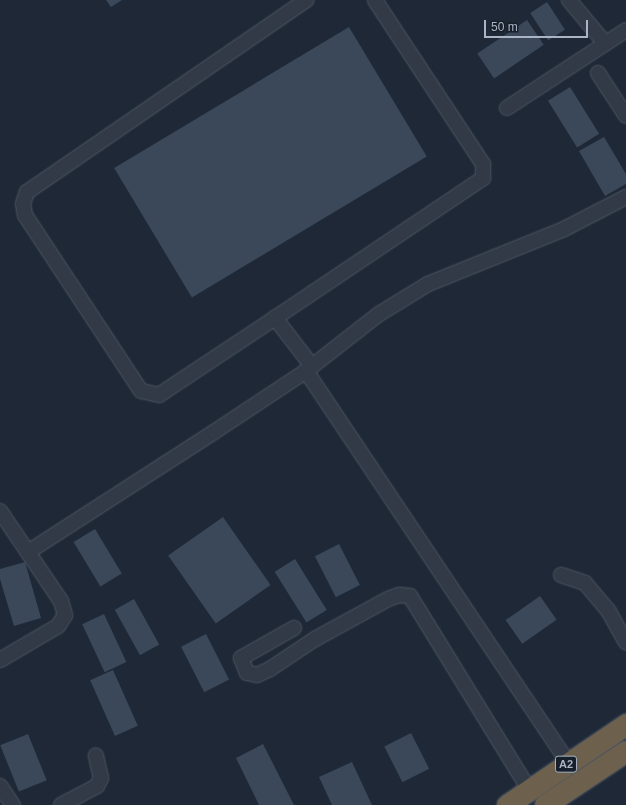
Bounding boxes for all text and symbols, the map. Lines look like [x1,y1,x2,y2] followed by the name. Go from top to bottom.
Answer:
[486,12,590,38] scale bar
[491,20,518,34] text: 50 m
[554,755,578,773] road number: A2

